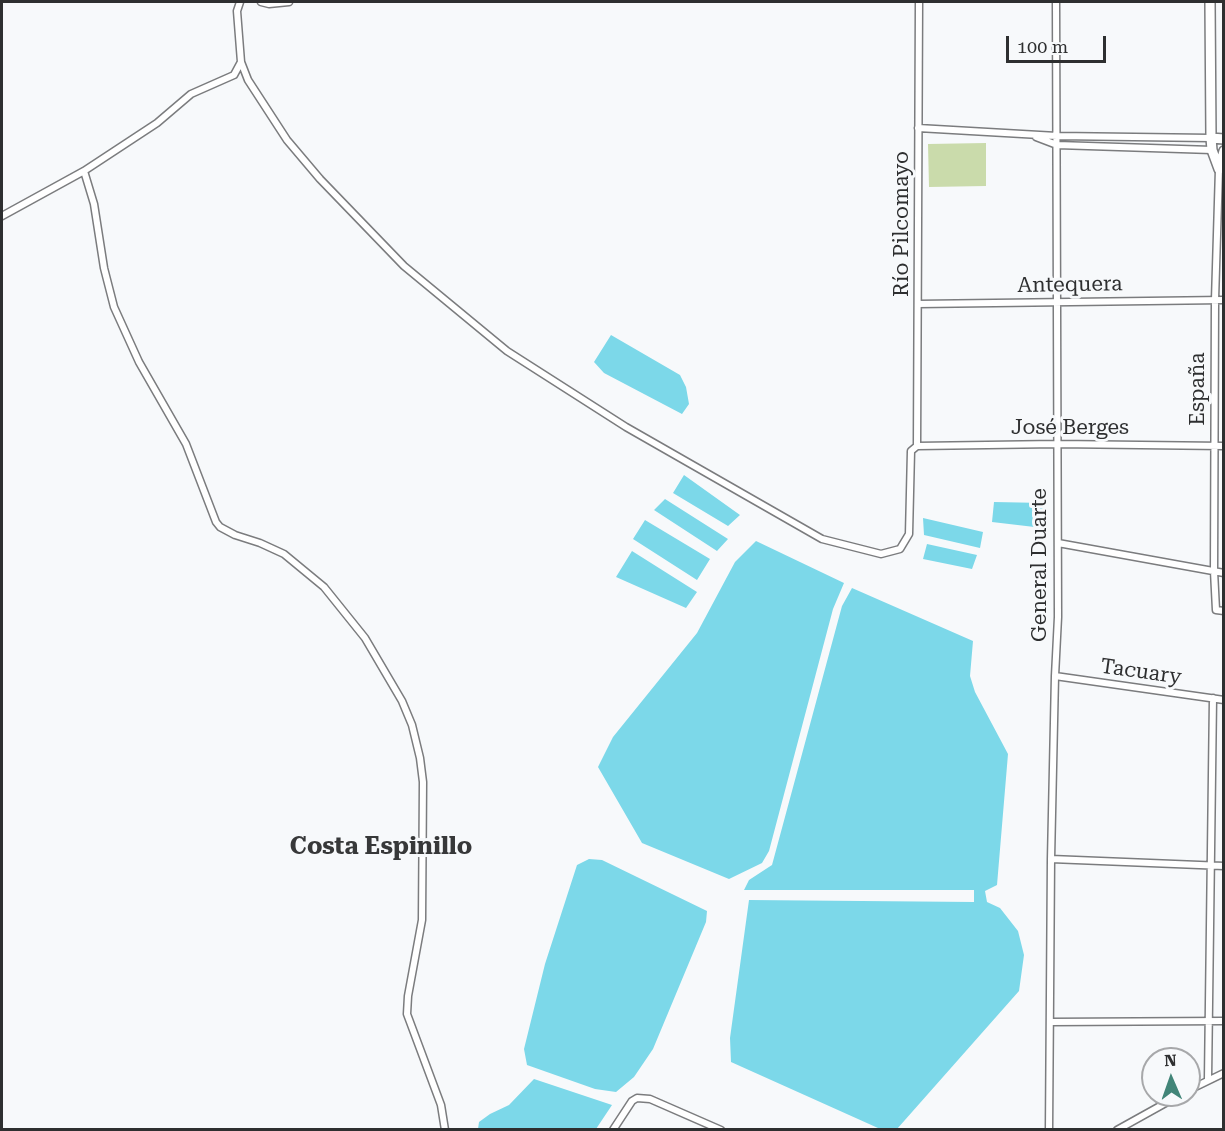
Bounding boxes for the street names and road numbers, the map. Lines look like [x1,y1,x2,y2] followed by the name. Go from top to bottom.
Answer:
[889,151,915,297] street label: Río Pilcomayo
[1017,271,1123,299] street label: Antequera
[1185,352,1211,426] street label: España
[1011,415,1129,441] street label: José Berges
[1027,488,1053,642] street label: General Duarte
[1099,654,1183,690] street label: Tacuary

